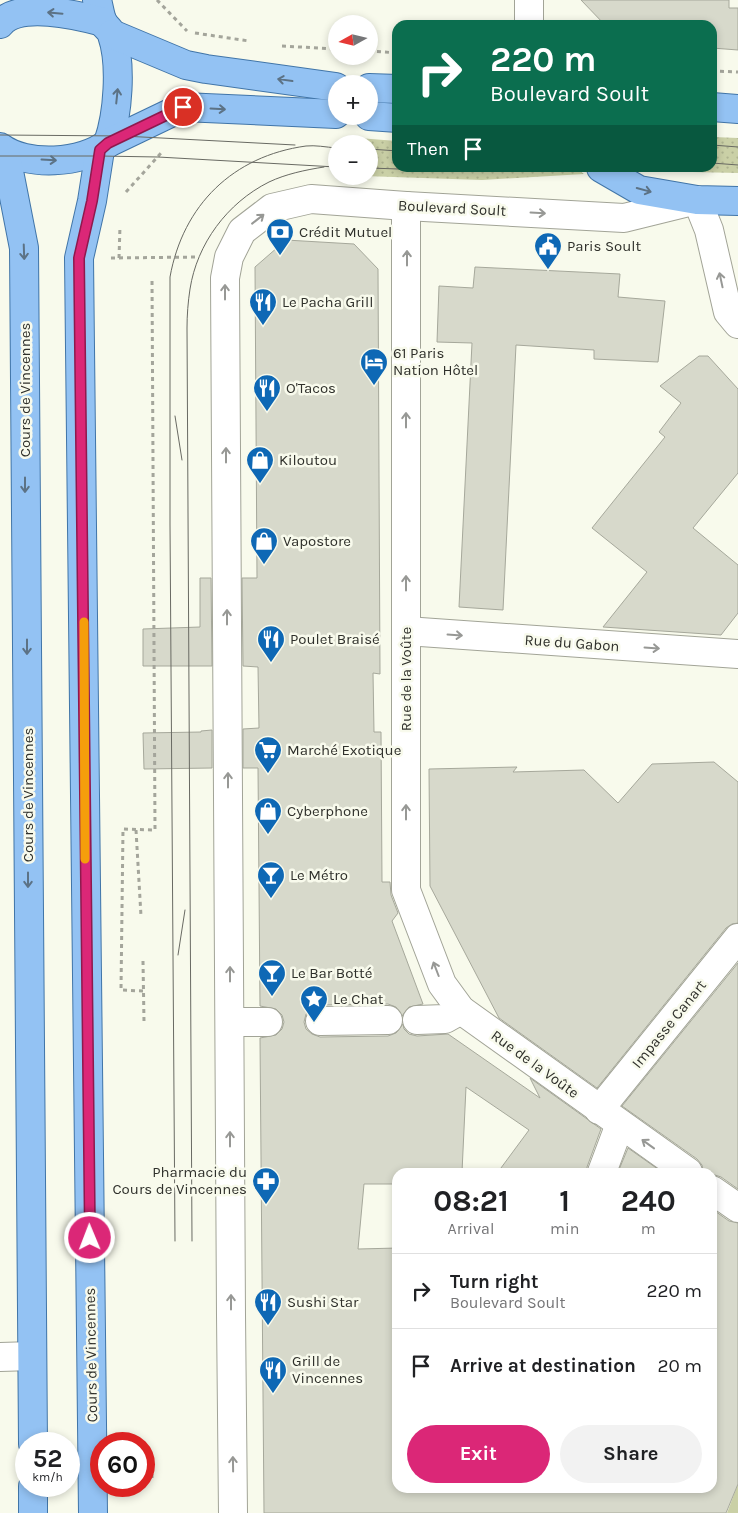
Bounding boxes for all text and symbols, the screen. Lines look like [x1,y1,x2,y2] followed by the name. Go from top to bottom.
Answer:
[47,8,63,17] one-way arrow
[328,15,378,65] north arrow
[328,15,378,185] map controls
[490,39,597,80] text: 220 m
[407,40,472,105] icon: right
[277,75,293,85] one-way arrow
[328,75,378,125] button: +
[490,81,649,107] text: Boulevard Soult
[162,86,204,128] pin
[112,88,122,104] one-way arrow
[169,93,197,121] icon: arrive
[210,104,226,114] one-way arrow
[328,135,378,185] button: −
[459,135,487,163] icon: arrive
[407,138,449,160] text: Then
[41,155,57,164] one-way arrow
[635,186,651,195] one-way arrow
[397,196,507,220] street label: Boulevard Soult
[530,209,546,218] one-way arrow
[251,213,264,224] one-way arrow
[265,217,295,256] bank icon: Crédit Mutuel
[299,223,392,241] place label: Crédit Mutuel
[533,231,563,270] public building icon: Paris Soult
[567,237,641,255] place label: Paris Soult
[19,244,28,260] one-way arrow
[402,250,412,266] one-way arrow
[716,273,725,289] one-way arrow
[220,284,230,300] one-way arrow
[248,287,278,326] restaurant icon: Le Pacha Grill
[282,293,373,311] place label: Le Pacha Grill
[16,323,34,457] street label: Cours de Vincennes
[393,344,478,379] place label: 61 Paris Nation Hôtel
[359,347,389,386] hotel icon: 61 Paris Nation Hôtel
[252,373,282,412] restaurant icon: O'Tacos
[286,379,336,397] place label: O'Tacos
[401,412,411,428] one-way arrow
[245,445,275,484] shop icon: Kiloutou
[221,447,231,463] one-way arrow
[279,451,337,469] place label: Kiloutou
[21,476,30,492] one-way arrow
[249,526,279,565] shop icon: Vapostore
[283,532,351,550] place label: Vapostore
[401,575,411,591] one-way arrow
[222,609,232,626] one-way arrow
[256,624,286,663] restaurant icon: Poulet Braisé
[397,627,415,731] street label: Rue de la Voûte
[290,630,380,648] place label: Poulet Braisé
[446,630,462,639] one-way arrow
[524,631,620,655] street label: Rue du Gabon
[22,638,32,655] one-way arrow
[643,644,659,653] one-way arrow
[19,728,37,862] street label: Cours de Vincennes
[253,735,283,774] supermarket icon: Marché Exotique
[287,741,401,759] place label: Marché Exotique
[223,772,233,788] one-way arrow
[253,796,283,835] shop icon: Cyberphone
[287,802,368,820] place label: Cyberphone
[401,804,411,820] one-way arrow
[256,860,286,899] bar icon: Le Métro
[290,866,348,884] place label: Le Métro
[23,871,33,887] one-way arrow
[257,958,287,997] bar icon: Le Bar Botté
[431,961,440,976] one-way arrow
[291,964,372,982] place label: Le Bar Botté
[225,966,235,982] one-way arrow
[628,976,710,1072] street label: Impasse Canart
[299,984,329,1023] place icon: Le Chat
[333,990,384,1008] place label: Le Chat
[488,1026,582,1102] street label: Rue de la Voûte
[225,1132,235,1148] one-way arrow
[641,1139,655,1149] one-way arrow
[112,1163,247,1198] place label: Pharmacie du Cours de Vincennes
[251,1166,281,1205] pharmacy icon: Pharmacie du Cours de Vincennes
[433,1183,509,1219] text: 08:21
[559,1183,570,1219] text: 1
[621,1183,676,1219] text: 240
[63,1211,115,1263] position arrow
[448,1219,494,1238] text: Arrival
[550,1219,579,1238] text: min
[641,1219,656,1238] text: m
[450,1271,539,1293] text: Turn right
[407,1277,435,1305] icon: right
[646,1280,702,1302] text: 220 m
[253,1287,283,1326] restaurant icon: Sushi Star
[81,1288,101,1422] street label: Cours de Vincennes
[287,1293,359,1311] place label: Sushi Star
[450,1293,566,1312] text: Boulevard Soult
[226,1294,236,1310] one-way arrow
[292,1352,363,1387] place label: Grill de Vincennes
[407,1352,435,1380] icon: arrive
[258,1355,288,1394] restaurant icon: Grill de Vincennes
[450,1355,636,1377] text: Arrive at destination
[657,1355,702,1377] text: 20 m
[407,1425,550,1483] button: Exit
[560,1425,702,1483] button: Share
[90,1432,155,1497] speed limit sign: 60
[33,1444,62,1473] text: 52
[228,1457,238,1473] one-way arrow
[32,1470,63,1484] text: km/h

